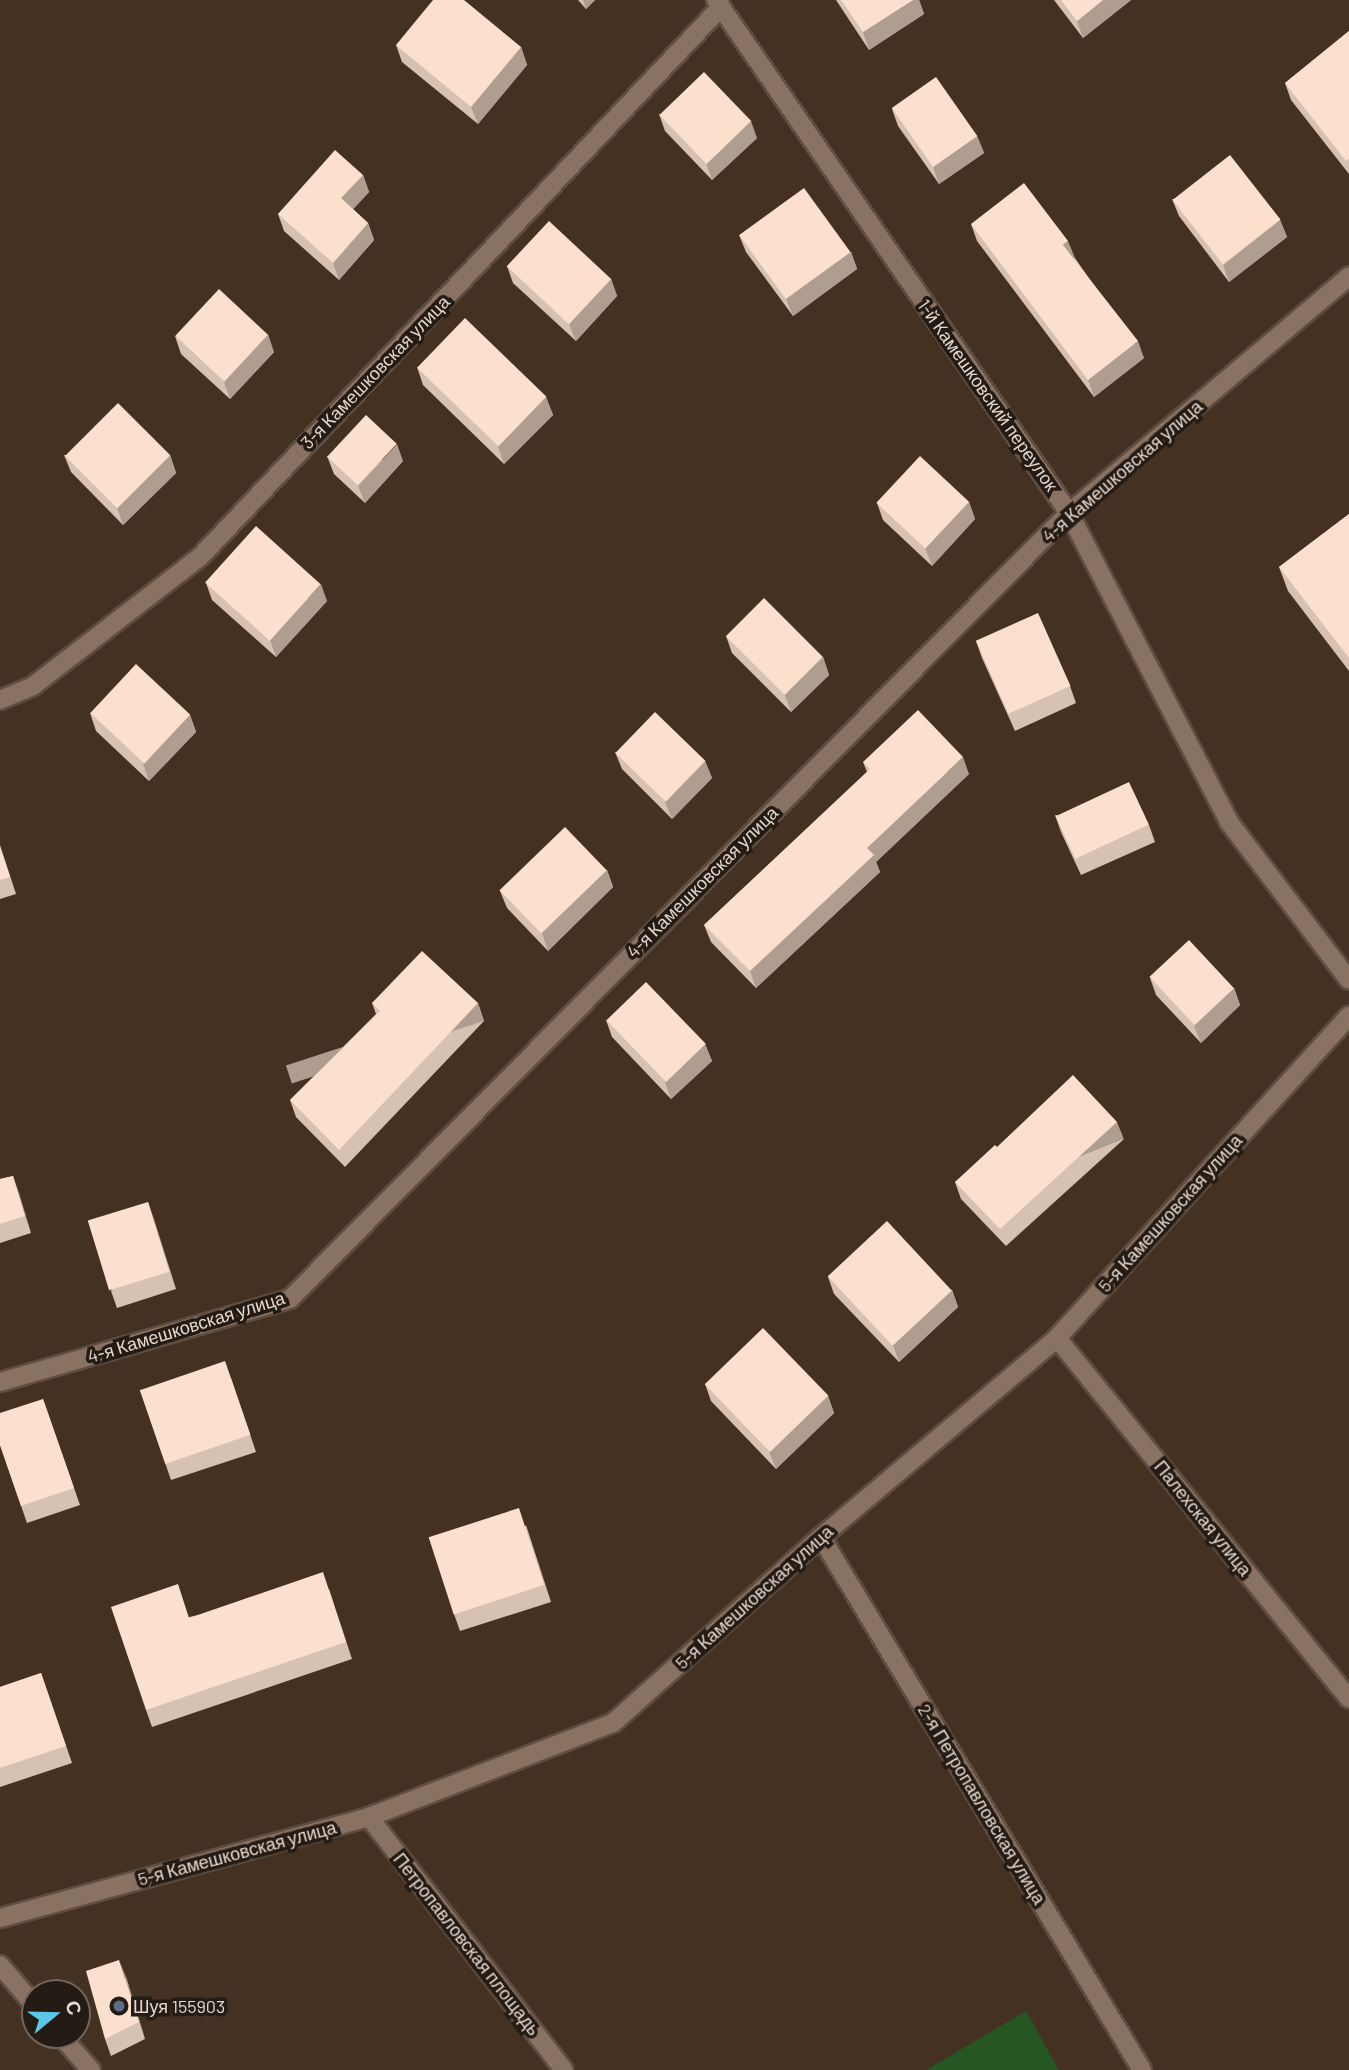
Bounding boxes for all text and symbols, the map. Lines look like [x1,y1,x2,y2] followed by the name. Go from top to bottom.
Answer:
[296,291,454,453] street label: 3-я Камешковская улица
[913,295,1063,495] street label: 1-й Камешковский переулок
[1037,396,1207,546] street label: 4-я Камешковская улица
[622,802,782,962] street label: 4-я Камешковская улица
[1094,1130,1246,1296] street label: 5-я Камешковская улица
[85,1287,287,1367] street label: 4-я Камешковская улица
[1150,1456,1256,1580] street label: Палехская улица
[671,1521,837,1673] street label: 5-я Камешковская улица
[914,1700,1050,1908] street label: 2-я Петропавловская улица
[135,1816,339,1890] street label: 5-я Камешковская улица
[389,1849,545,2039] street label: Петропавловская площадь
[21,1979,91,2049] north arrow
[133,1995,225,2017] place label: Шуя 155903
[61,1997,88,2018] text: С
[111,1998,127,2014] marker: Шуя 155903

